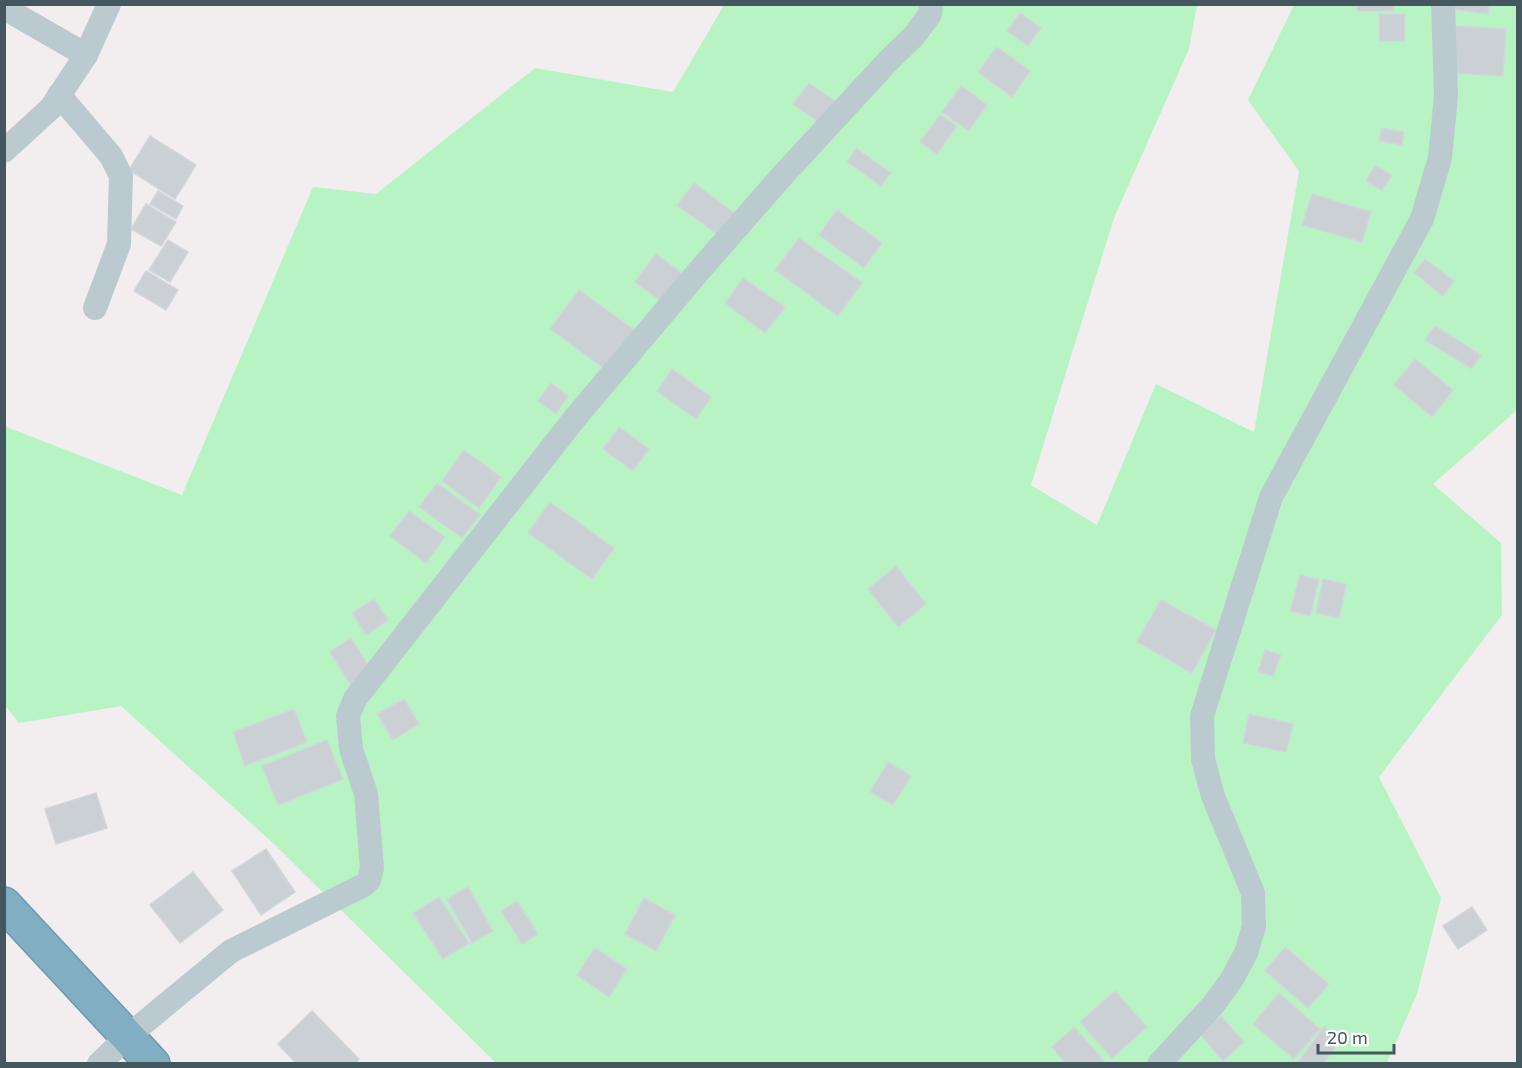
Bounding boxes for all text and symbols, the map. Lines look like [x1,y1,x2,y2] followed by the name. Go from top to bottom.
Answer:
[1318,1017,1394,1055] scale bar
[1327,1026,1368,1048] text: 20 m

